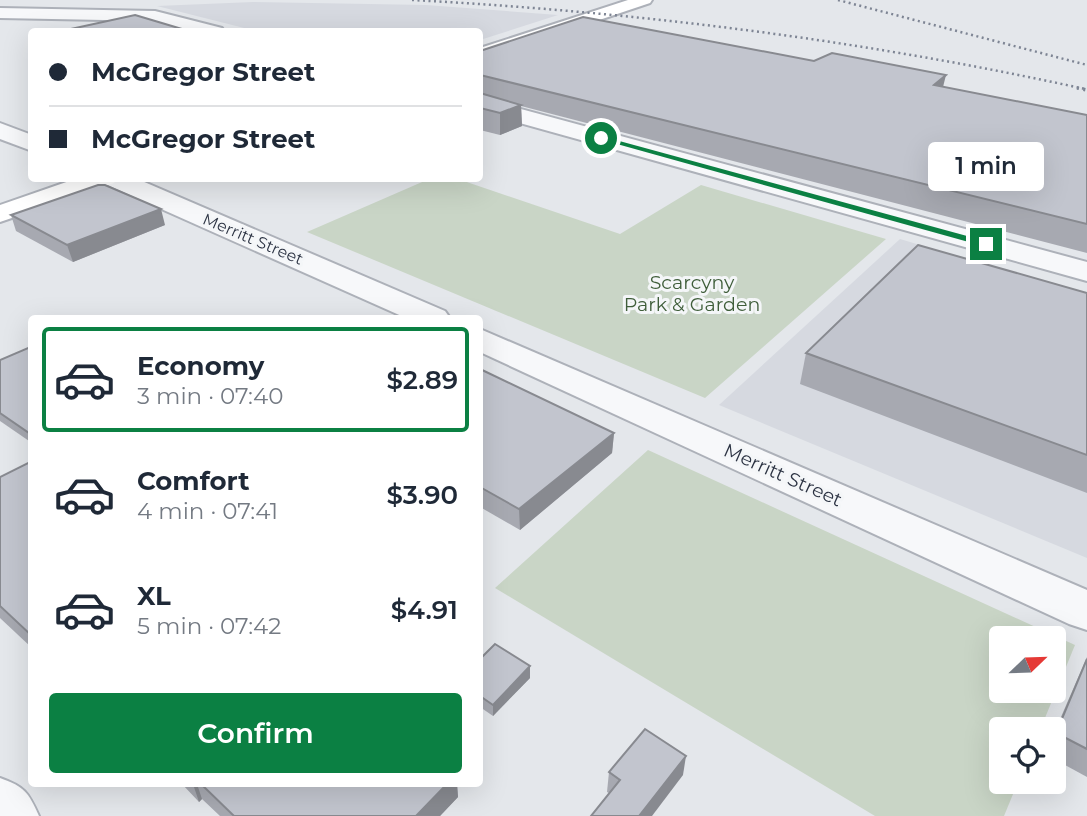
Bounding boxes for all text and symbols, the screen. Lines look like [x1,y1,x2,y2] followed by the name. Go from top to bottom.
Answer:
[91,56,315,88] text: McGregor Street
[585,122,617,154] route start
[91,123,315,155] text: McGregor Street
[928,142,1044,191] callout: 1 min
[955,152,1017,180] text: 1 min
[200,209,306,269] street label: Merritt Street
[970,228,1002,260] route end
[624,271,760,316] park label: Scarcyny Park & Garden
[53,348,116,411] icon: car
[137,350,264,382] text: Economy
[386,364,458,396] text: $2.89
[137,382,283,410] text: 3 min · 07:40
[720,439,846,511] street label: Merritt Street
[53,463,116,526] icon: car
[137,465,249,497] text: Comfort
[387,479,458,511] text: $3.90
[137,497,278,525] text: 4 min · 07:41
[53,578,116,641] icon: car
[137,580,171,612] text: XL
[391,594,458,626] text: $4.91
[137,612,281,640] text: 5 min · 07:42
[989,626,1066,704] north arrow
[989,626,1066,794] map controls
[49,693,462,773] button: Confirm
[989,717,1066,794] button: locate

